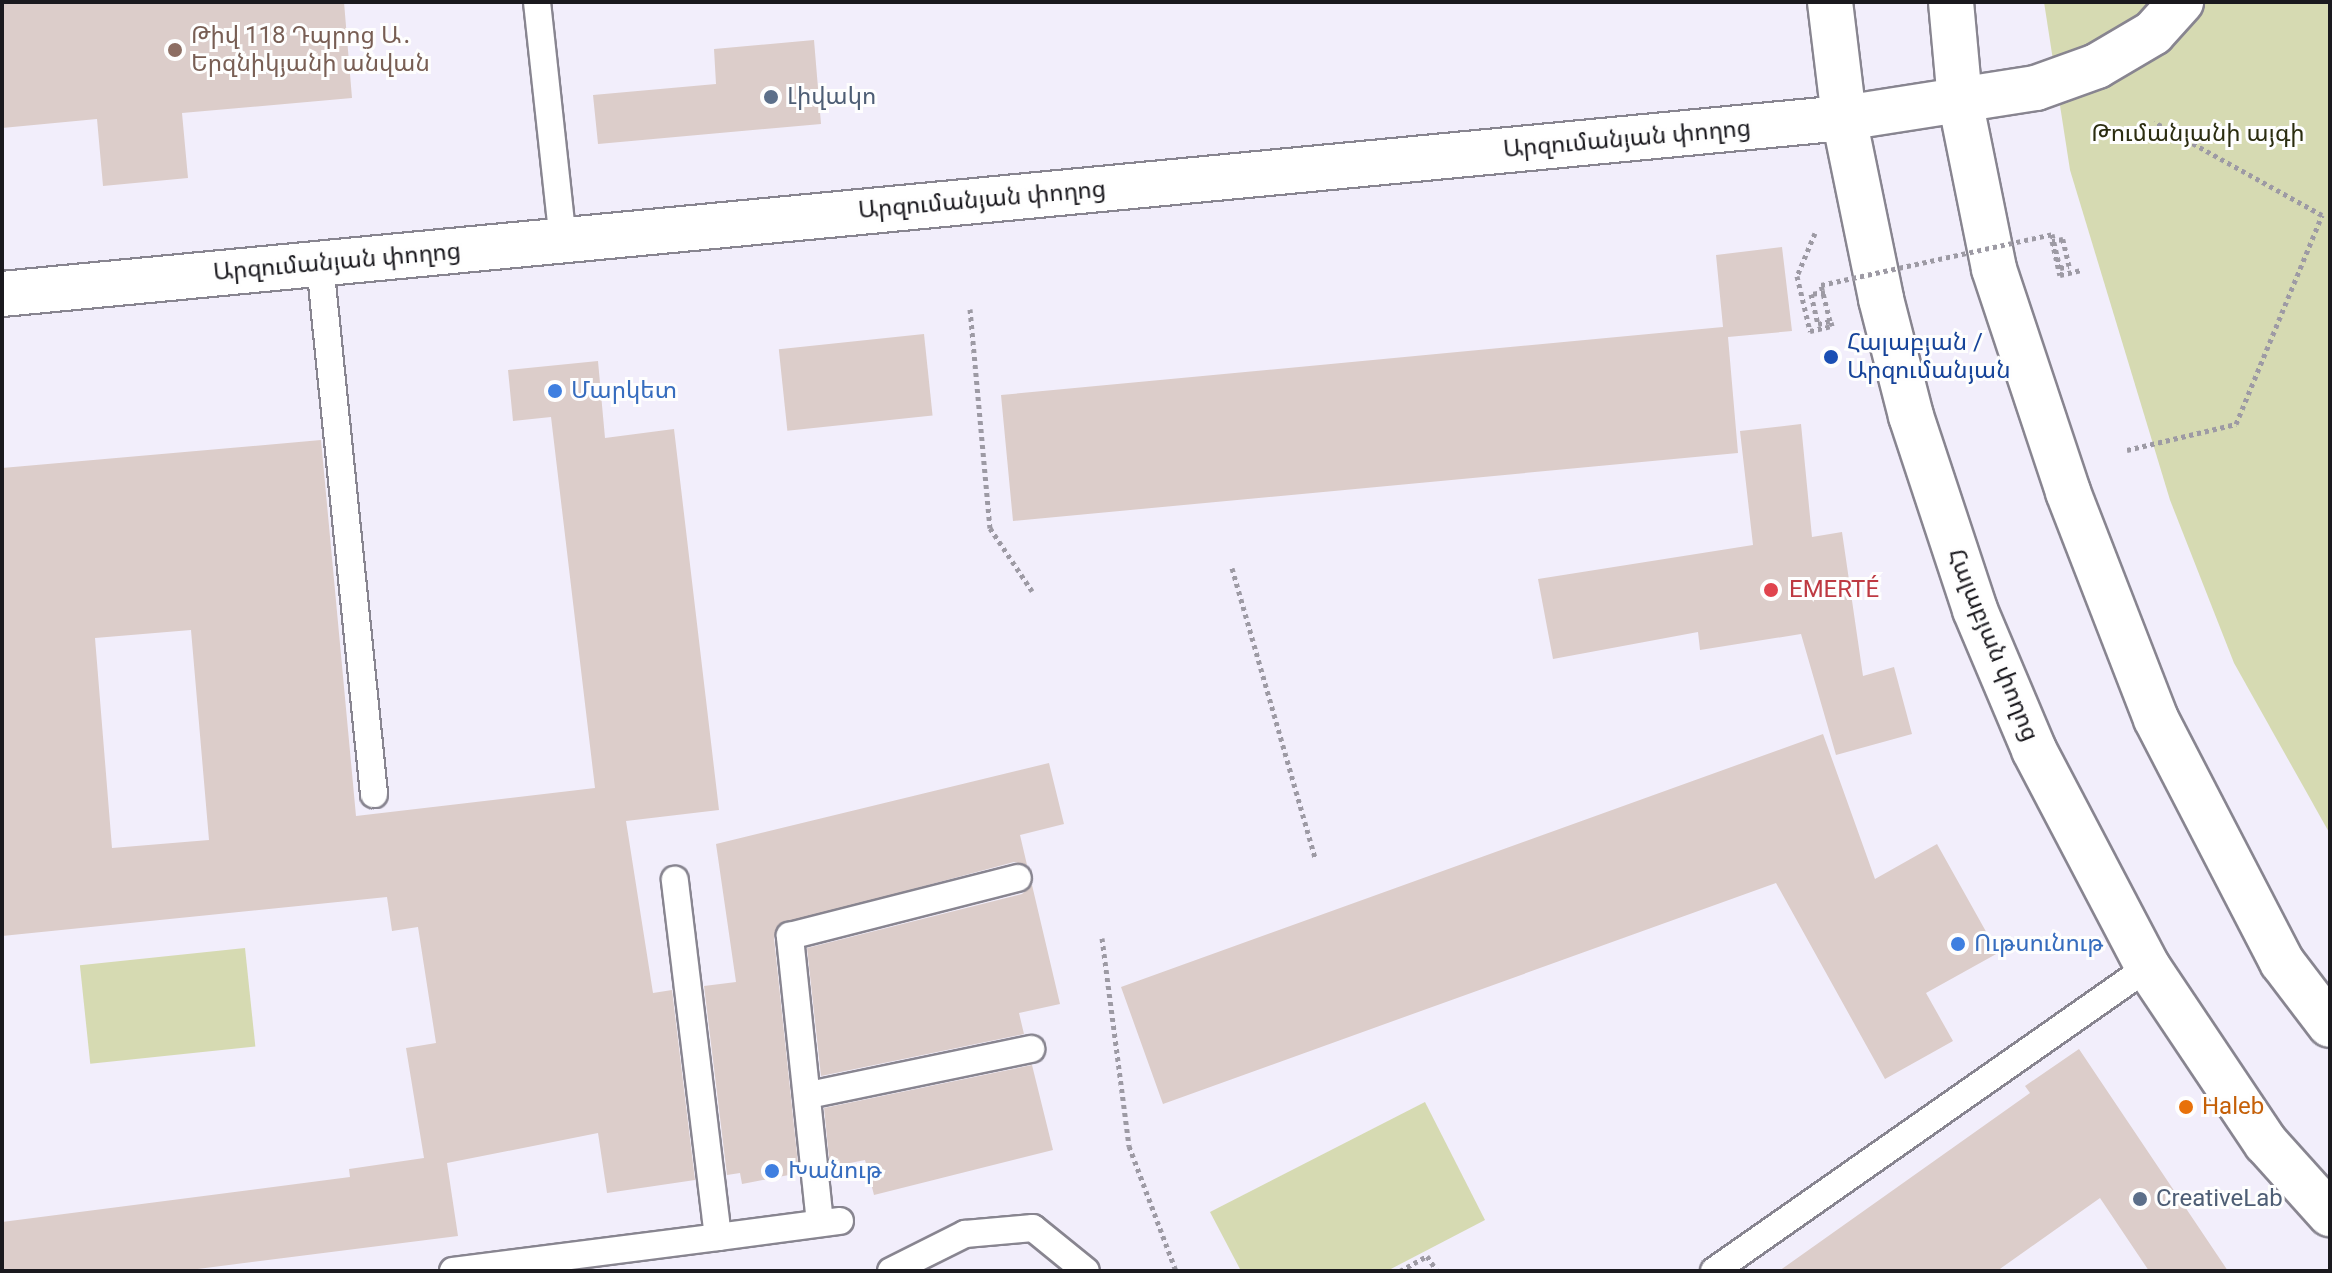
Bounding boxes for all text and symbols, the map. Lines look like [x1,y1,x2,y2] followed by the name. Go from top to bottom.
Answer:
[191,22,430,78] place label: Թիվ 118 Դպրոց Ա․ Երզնիկյանի անվան
[166,41,184,59] marker: Թիվ 118 Դպրոց Ա․ Երզնիկյանի անվան
[787,83,876,111] place label: Լիվակո
[762,88,780,106] marker: Լիվակո
[1502,114,1752,164] street label: Արզումանյան փողոց
[2091,120,2305,148] park label: Թումանյանի այգի
[857,175,1107,225] street label: Արզումանյան փողոց
[212,237,462,287] street label: Արզումանյան փողոց
[1847,329,2011,385] place label: Հալաբյան / Արզումանյան
[1822,348,1840,366] marker: Հալաբյան / Արզումանյան
[571,377,677,405] place label: Մարկետ
[546,382,564,400] marker: Մարկետ
[1941,544,2045,746] street label: Հալաբյան փողոց
[1789,576,1879,604] place label: EMERTÉ
[1760,579,1782,601] marker: EMERTÉ
[1974,930,2103,958] place label: Ութսունութ
[1949,935,1967,953] marker: Ութսունութ
[2202,1093,2264,1121] place label: Haleb
[2177,1098,2195,1116] marker: Haleb
[788,1157,882,1185] place label: Խանութ
[763,1162,781,1180] marker: Խանութ
[2156,1185,2283,1213] place label: CreativeLab
[2131,1190,2149,1208] marker: CreativeLab

